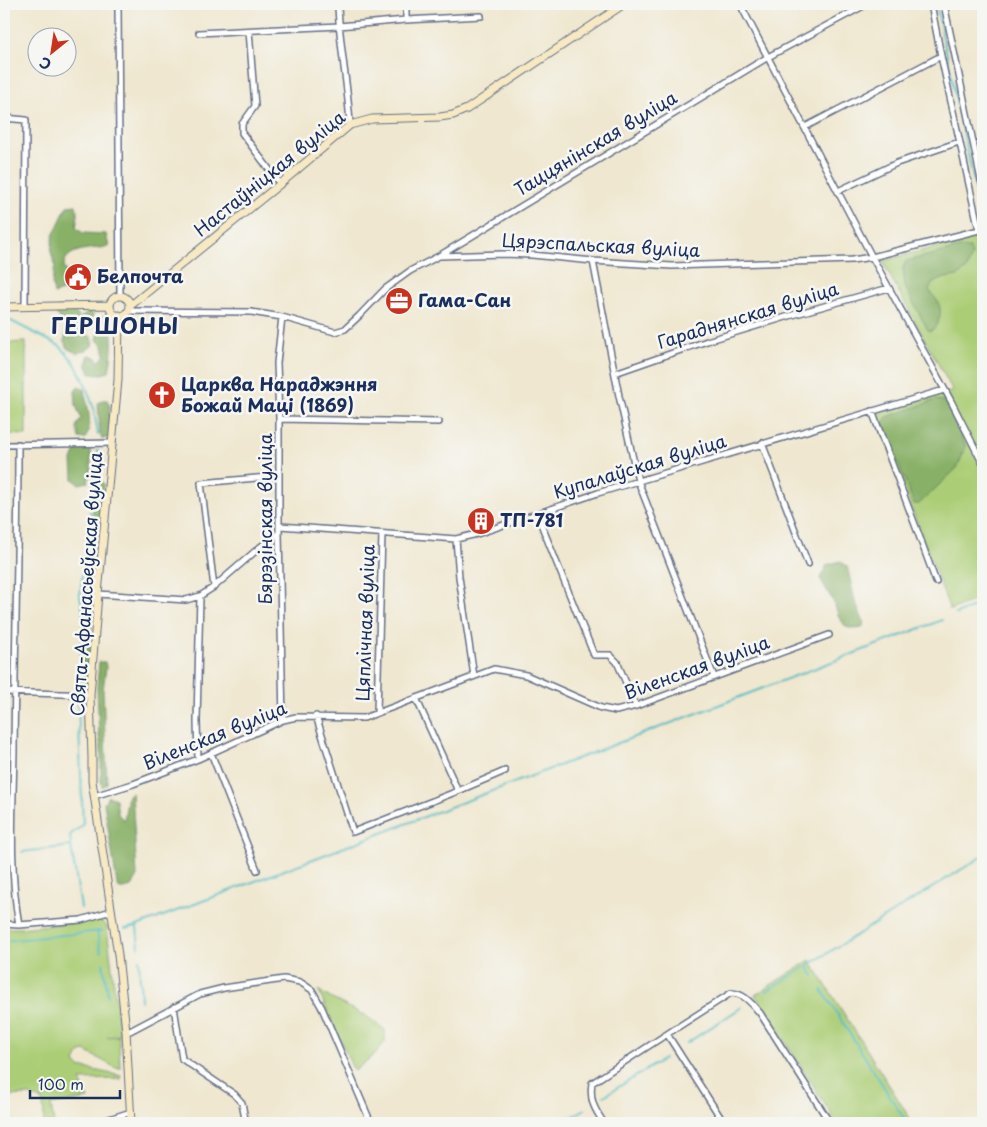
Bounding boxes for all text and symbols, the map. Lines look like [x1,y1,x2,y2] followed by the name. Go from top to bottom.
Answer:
[28,28,78,78] north arrow
[35,52,55,75] text: С
[509,83,682,202] street label: Таццянінская вуліца
[188,103,350,242] street label: Настаўніцкая вуліца
[501,226,701,263] street label: Цярэспальская вуліца
[63,262,93,292] public building icon: Белпочта
[97,262,184,289] place label: Белпочта
[654,274,842,355] street label: Гараднянская вуліца
[384,286,414,316] office icon: Гама-Сан
[418,286,511,313] place label: Гама-Сан
[51,308,179,341] district label: ГЕРШОНЫ
[181,370,377,418] place label: Царква Нараджэння Божай Маці (1869)
[147,380,177,410] church icon: Царква Нараджэння Божай Маці (1869)
[550,426,729,505] street label: Купалаўская вуліца
[251,433,278,605] street label: Бярэзінская вуліца
[63,451,108,717] street label: Свята-Афанасьеўская вуліца
[466,506,496,536] building icon: ТП-781
[500,506,563,533] place label: ТП-781
[348,544,381,702] street label: Цяплічная вуліца
[620,628,773,705] street label: Віленская вуліца
[138,693,290,776] street label: Віленская вуліца
[30,1067,120,1099] scale bar
[38,1072,84,1095] text: 100 m

